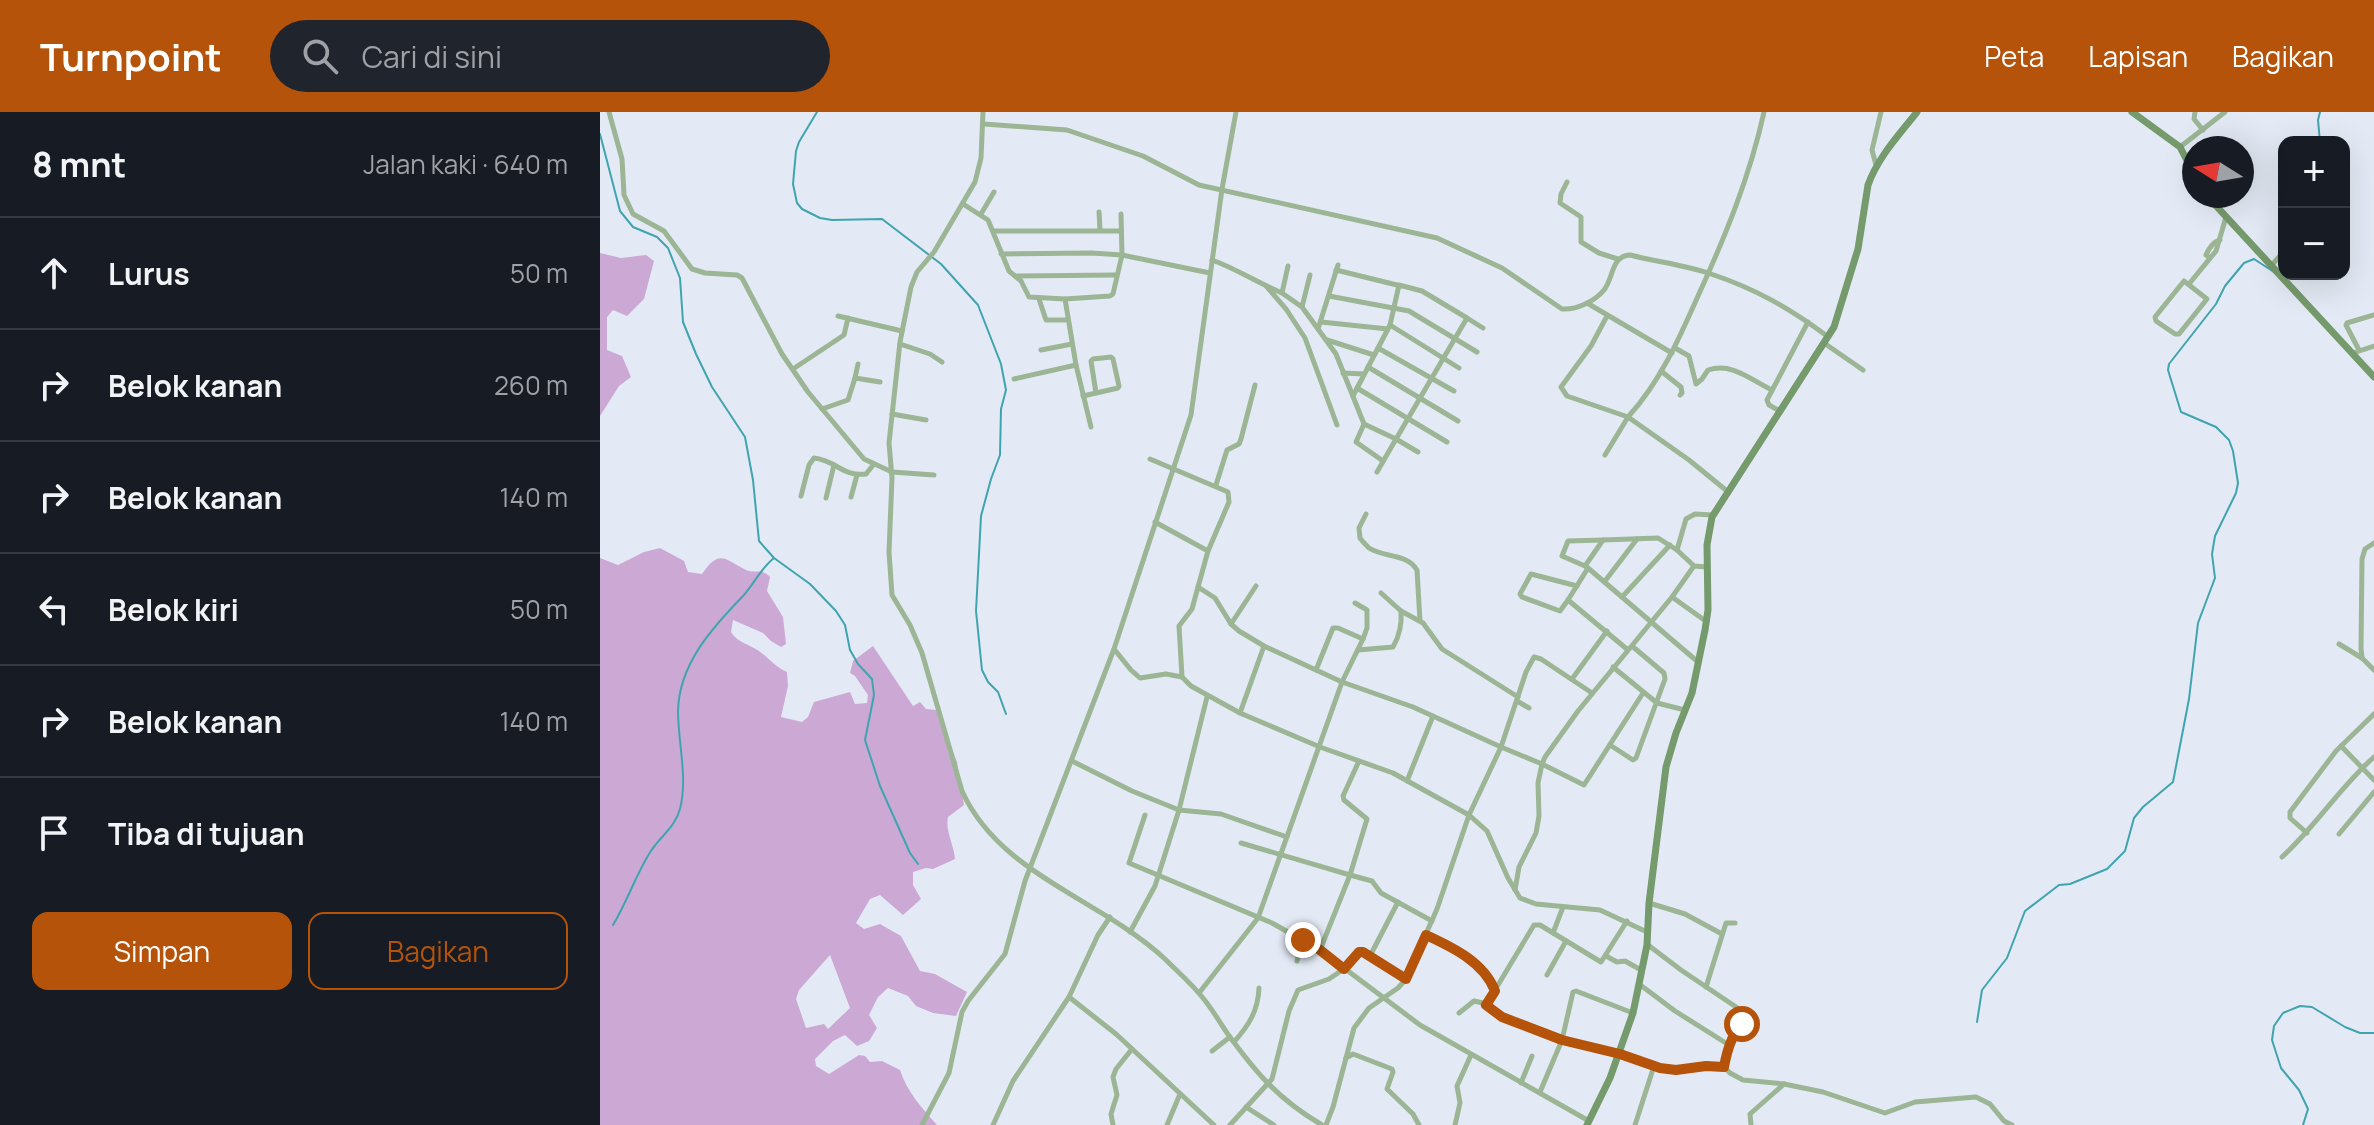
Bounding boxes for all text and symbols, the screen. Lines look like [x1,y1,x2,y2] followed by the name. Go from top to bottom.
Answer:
[270,20,830,92] search box
[40,30,222,82] text: Turnpoint
[298,34,342,78] icon: search
[362,36,502,77] text: Cari di sini
[1984,37,2044,75] text: Peta
[2088,37,2188,75] text: Lapisan
[2232,37,2334,75] text: Bagikan
[2182,136,2254,208] north arrow
[2278,136,2350,280] map controls
[2278,136,2350,208] button: +
[32,141,126,187] text: 8 mnt
[363,146,568,182] text: Jalan kaki · 640 m
[2278,208,2350,280] button: −
[32,251,76,295] icon: ahead
[108,253,190,294] text: Lurus
[510,255,568,291] text: 50 m
[32,363,76,407] icon: right
[108,365,282,406] text: Belok kanan
[494,367,568,403] text: 260 m
[32,475,76,519] icon: right
[108,477,282,518] text: Belok kanan
[499,479,568,515] text: 140 m
[32,587,76,631] icon: left
[108,589,239,630] text: Belok kiri
[510,591,568,627] text: 50 m
[32,699,76,743] icon: right
[108,701,282,742] text: Belok kanan
[499,703,568,739] text: 140 m
[32,811,76,855] icon: arrive
[108,813,305,854] text: Tiba di tujuan
[32,912,292,990] button: Simpan
[308,912,568,990] button: Bagikan
[1285,922,1321,958] route end
[1724,1006,1760,1042] route start

